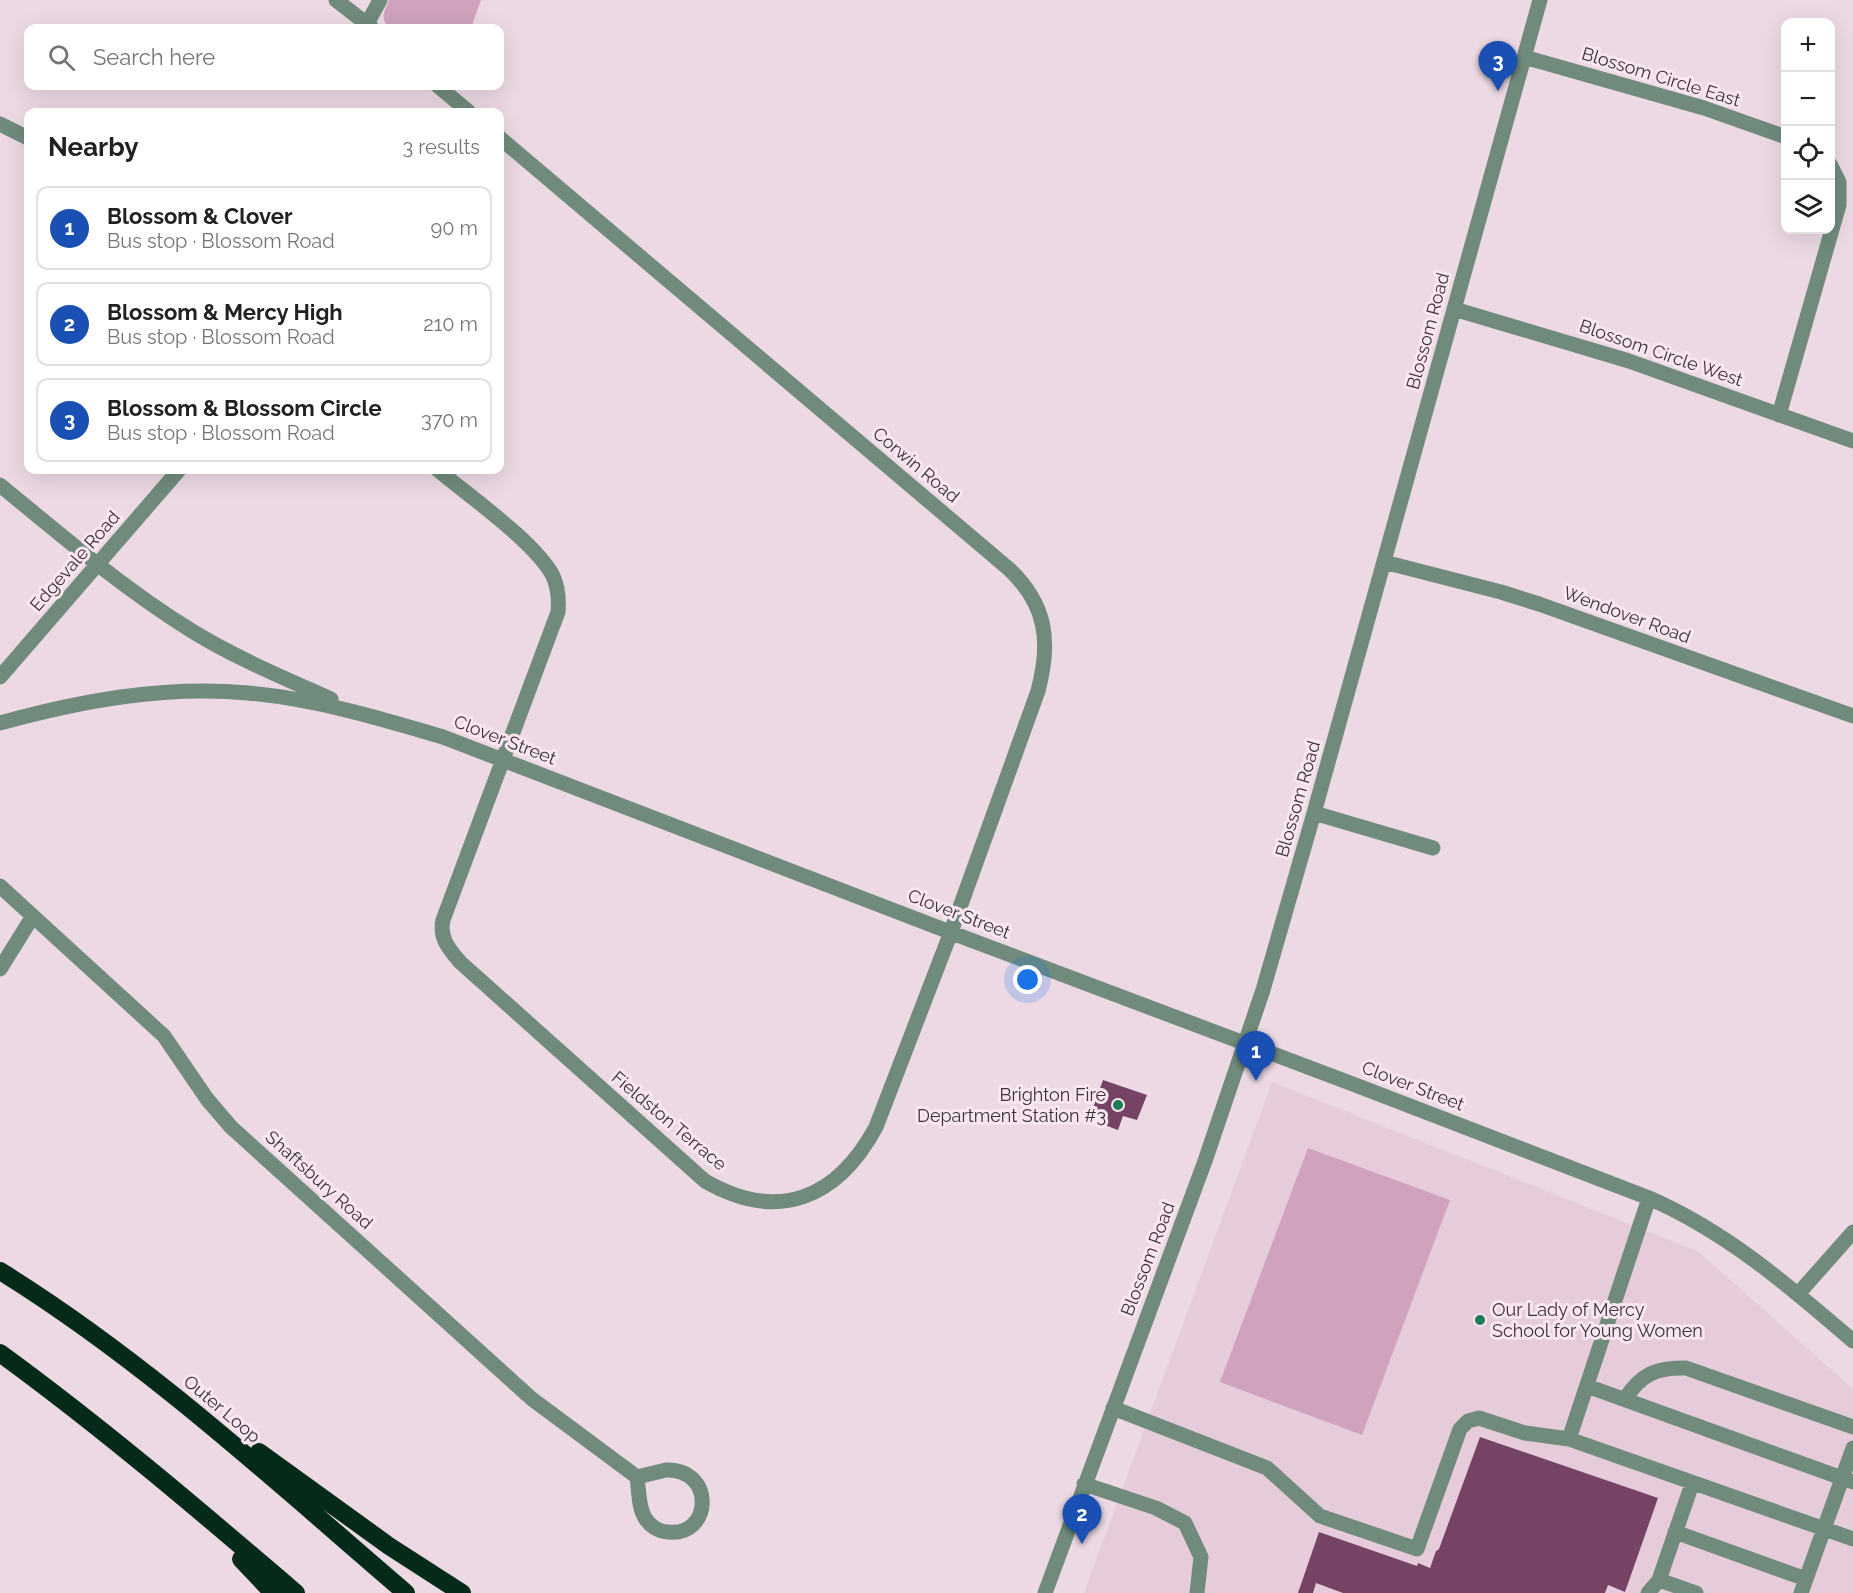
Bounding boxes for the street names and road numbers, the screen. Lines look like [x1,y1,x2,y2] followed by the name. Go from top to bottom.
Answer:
[1579,42,1743,111] street label: Blossom Circle East
[1402,270,1453,392] street label: Blossom Road
[1577,315,1746,390] street label: Blossom Circle West
[869,422,964,507] street label: Corwin Road
[25,506,124,615] street label: Edgevale Road
[1561,582,1694,647] street label: Wendover Road
[451,710,559,769] street label: Clover Street
[1271,738,1324,859] street label: Blossom Road
[905,884,1013,943] street label: Clover Street
[1359,1056,1467,1115] street label: Clover Street
[608,1067,731,1175] street label: Fieldston Terrace
[261,1126,377,1233] street label: Shaftsbury Road
[1116,1199,1179,1319] street label: Blossom Road
[180,1370,265,1447] street label: Outer Loop

